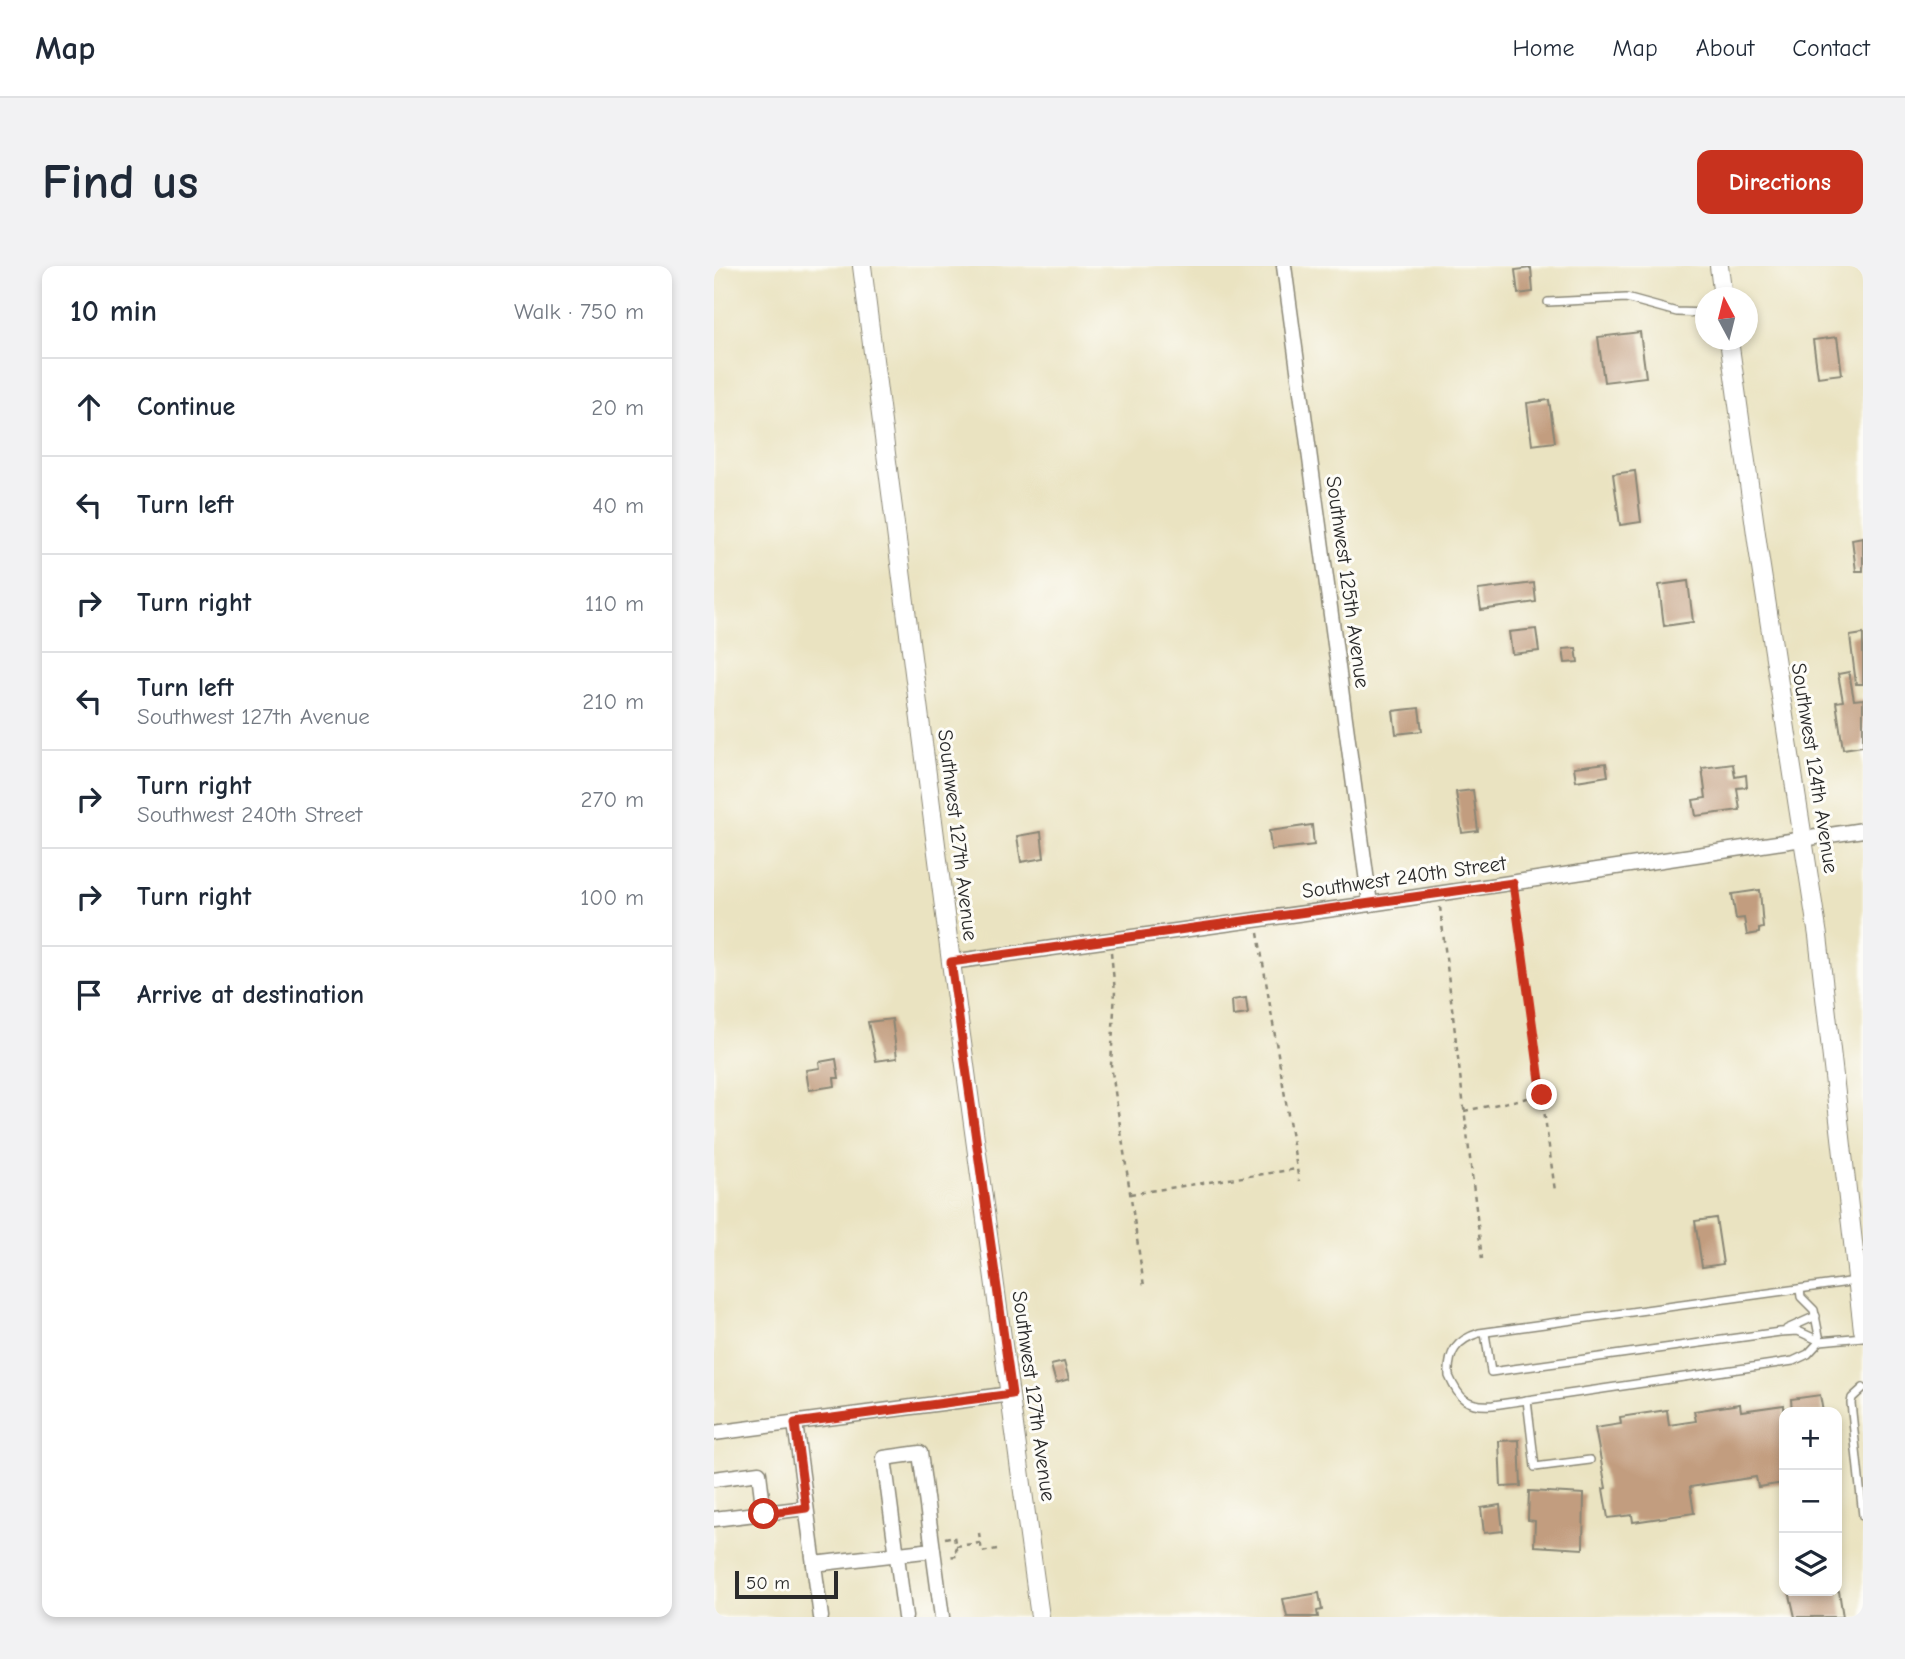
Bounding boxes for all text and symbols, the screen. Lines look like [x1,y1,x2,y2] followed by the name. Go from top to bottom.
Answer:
[35,29,96,67] text: Map
[1513,34,1574,62] text: Home
[1612,34,1658,62] text: Map
[1696,34,1754,62] text: About
[1792,34,1870,62] text: Contact
[1697,150,1863,214] button: Directions
[42,154,198,210] text: Find us
[1695,287,1758,350] north arrow
[70,294,157,329] text: 10 min
[514,298,644,325] text: Walk · 750 m
[70,388,108,426] icon: ahead
[137,392,235,422] text: Continue
[591,394,644,421] text: 20 m
[1321,474,1375,690] street label: Southwest 125th Avenue
[70,486,108,524] icon: left
[137,490,234,520] text: Turn left
[592,492,644,519] text: 40 m
[70,584,108,622] icon: right
[137,588,251,618] text: Turn right
[585,590,644,617] text: 110 m
[1787,661,1843,875] street label: Southwest 124th Avenue
[137,673,234,703] text: Turn left
[70,682,108,720] icon: left
[582,688,644,715] text: 210 m
[137,703,370,730] text: Southwest 127th Avenue
[933,728,983,942] street label: Southwest 127th Avenue
[137,771,251,801] text: Turn right
[70,780,108,818] icon: right
[580,786,644,813] text: 270 m
[137,801,362,828] text: Southwest 240th Street
[1300,851,1509,903] street label: Southwest 240th Street
[70,878,108,916] icon: right
[137,882,251,912] text: Turn right
[580,884,644,911] text: 100 m
[70,976,108,1014] icon: arrive
[137,980,364,1010] text: Arrive at destination
[1526,1079,1557,1110] route end
[1007,1289,1061,1503] street label: Southwest 127th Avenue
[1779,1407,1842,1596] map controls
[1779,1407,1842,1470] button: +
[1779,1470,1842,1533] button: −
[748,1498,779,1529] route start
[1779,1533,1842,1596] button: layers
[735,1568,838,1600] scale bar
[746,1572,790,1594] text: 50 m

